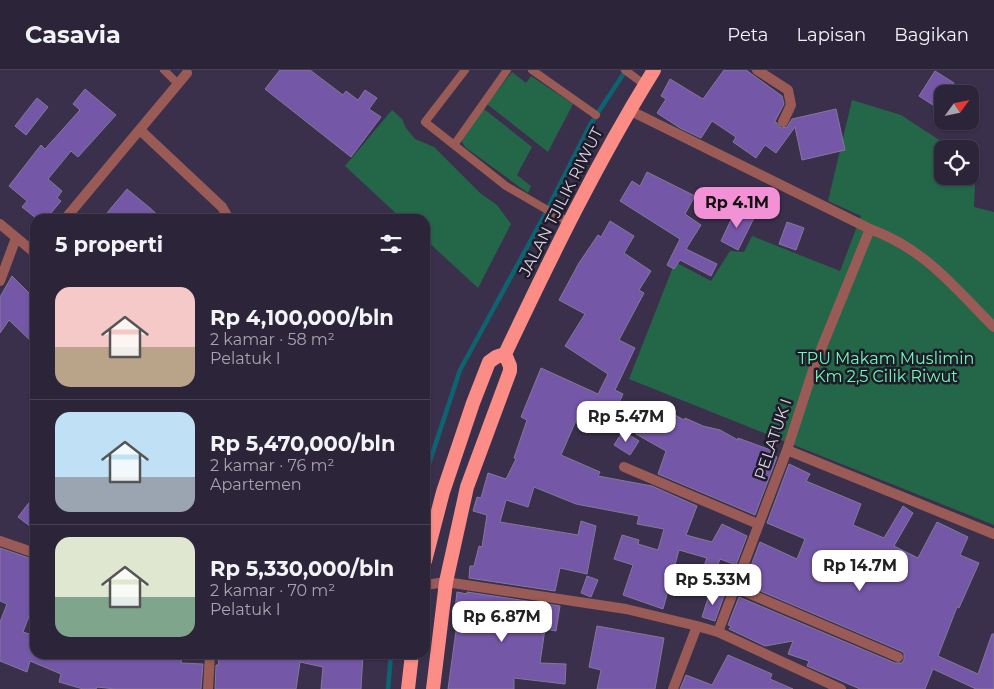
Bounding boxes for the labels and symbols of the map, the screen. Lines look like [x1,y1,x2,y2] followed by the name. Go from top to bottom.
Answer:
[934,85,979,130] north arrow
[515,124,607,281] street label: JALAN TJILIK RIWUT
[691,186,783,229] pin: Rp 4.1M
[798,349,974,386] park label: TPU Makam Muslimin Km 2,5 Cilik Riwut
[750,396,796,482] street label: PELATUK I
[574,400,678,443] pin: Rp 5.47M
[808,550,912,592] pin: Rp 14.7M
[661,564,765,606] pin: Rp 5.33M
[450,600,554,643] pin: Rp 6.87M

